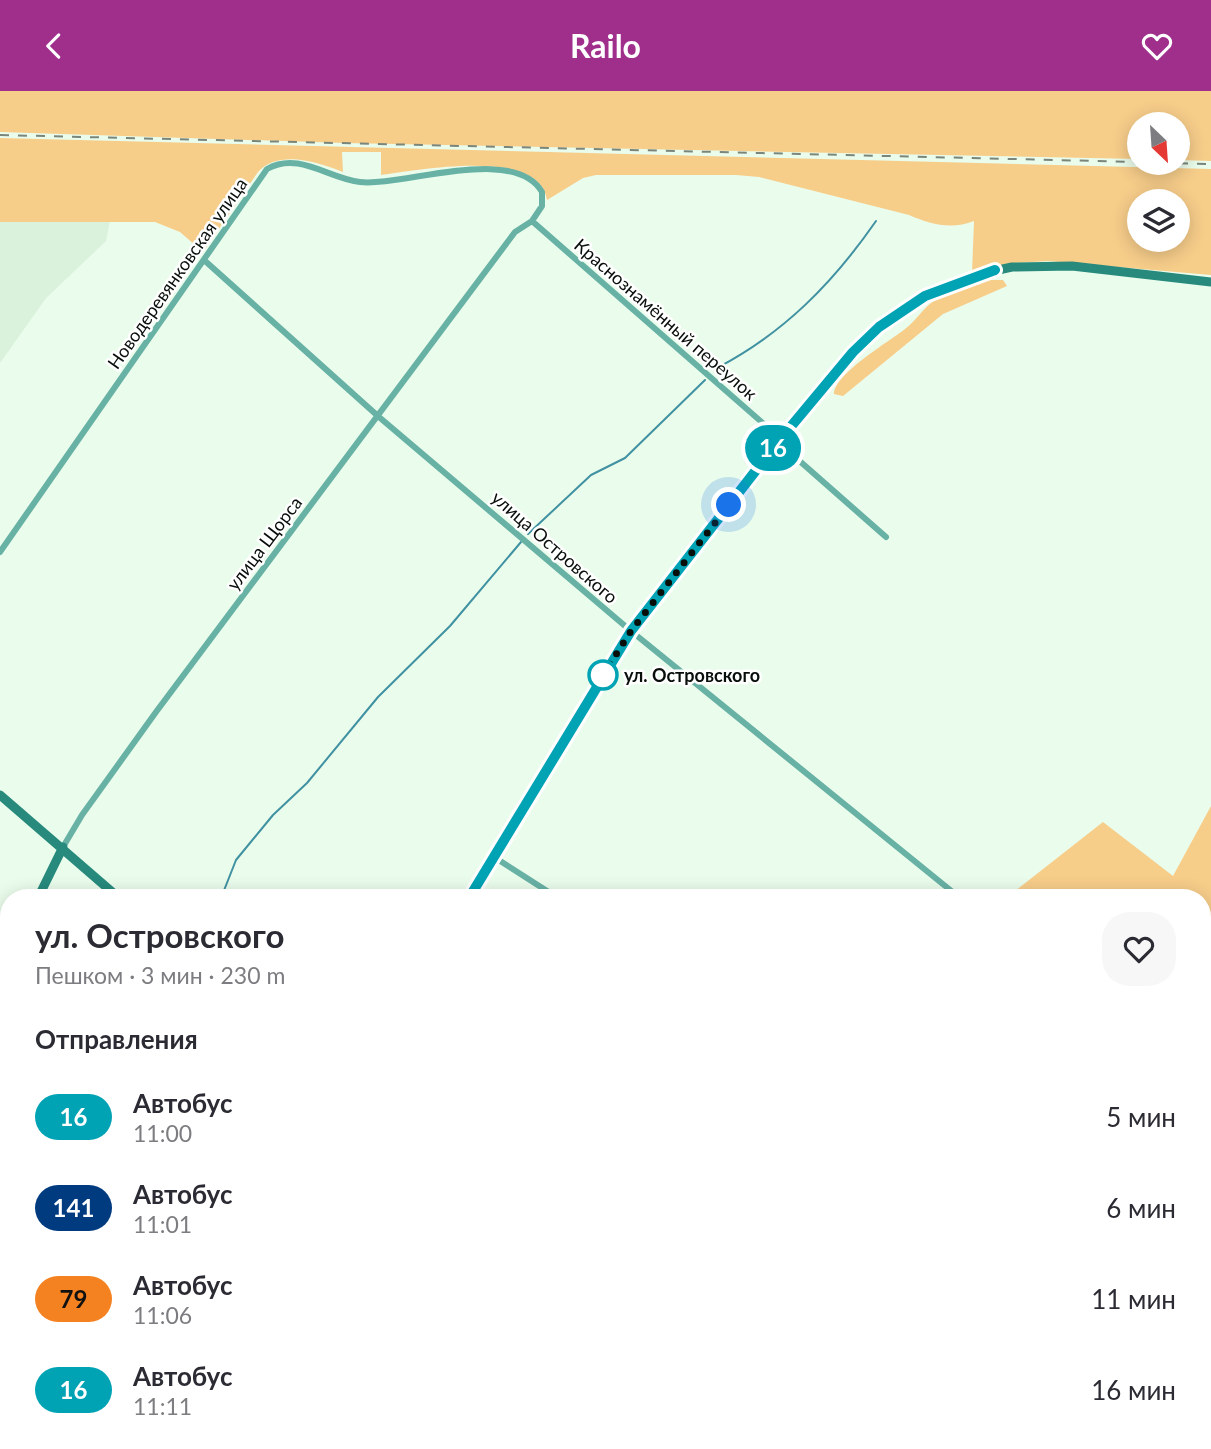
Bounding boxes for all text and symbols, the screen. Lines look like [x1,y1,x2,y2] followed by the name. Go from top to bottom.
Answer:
[570,26,641,65] text: Railo
[35,27,73,65] icon: back
[1138,27,1176,65] icon: heart
[1127,112,1190,175] north arrow
[1127,112,1190,252] map controls
[103,173,251,373] street label: Новодеревянковская улица
[1127,189,1190,252] button: layers
[570,234,762,405] street label: Краснознамённый переулок
[742,425,804,471] line badge: 16
[759,433,787,462] text: 16
[487,486,623,608] street label: улица Островского
[711,487,746,522] your location
[222,492,306,594] street label: улица Щорса
[588,660,618,690] marker: ул. Островского
[624,664,760,686] place label: ул. Островского
[1102,912,1176,986] button: heart
[35,915,284,955] text: ул. Островского
[35,961,285,989] text: Пешком · 3 мин · 230 m
[35,1023,198,1055] text: Отправления
[133,1087,232,1119] text: Автобус
[1106,1101,1176,1133] text: 5 мин
[60,1102,87,1131] text: 16
[133,1119,192,1147] text: 11:00
[133,1178,232,1210] text: Автобус
[1106,1192,1176,1224] text: 6 мин
[53,1193,94,1222] text: 141
[133,1210,192,1238] text: 11:01
[133,1269,232,1301] text: Автобус
[1091,1283,1176,1315] text: 11 мин
[60,1284,87,1313] text: 79
[133,1301,192,1329] text: 11:06
[133,1360,232,1392] text: Автобус
[1091,1374,1176,1406] text: 16 мин
[60,1375,87,1404] text: 16
[133,1392,192,1420] text: 11:11

